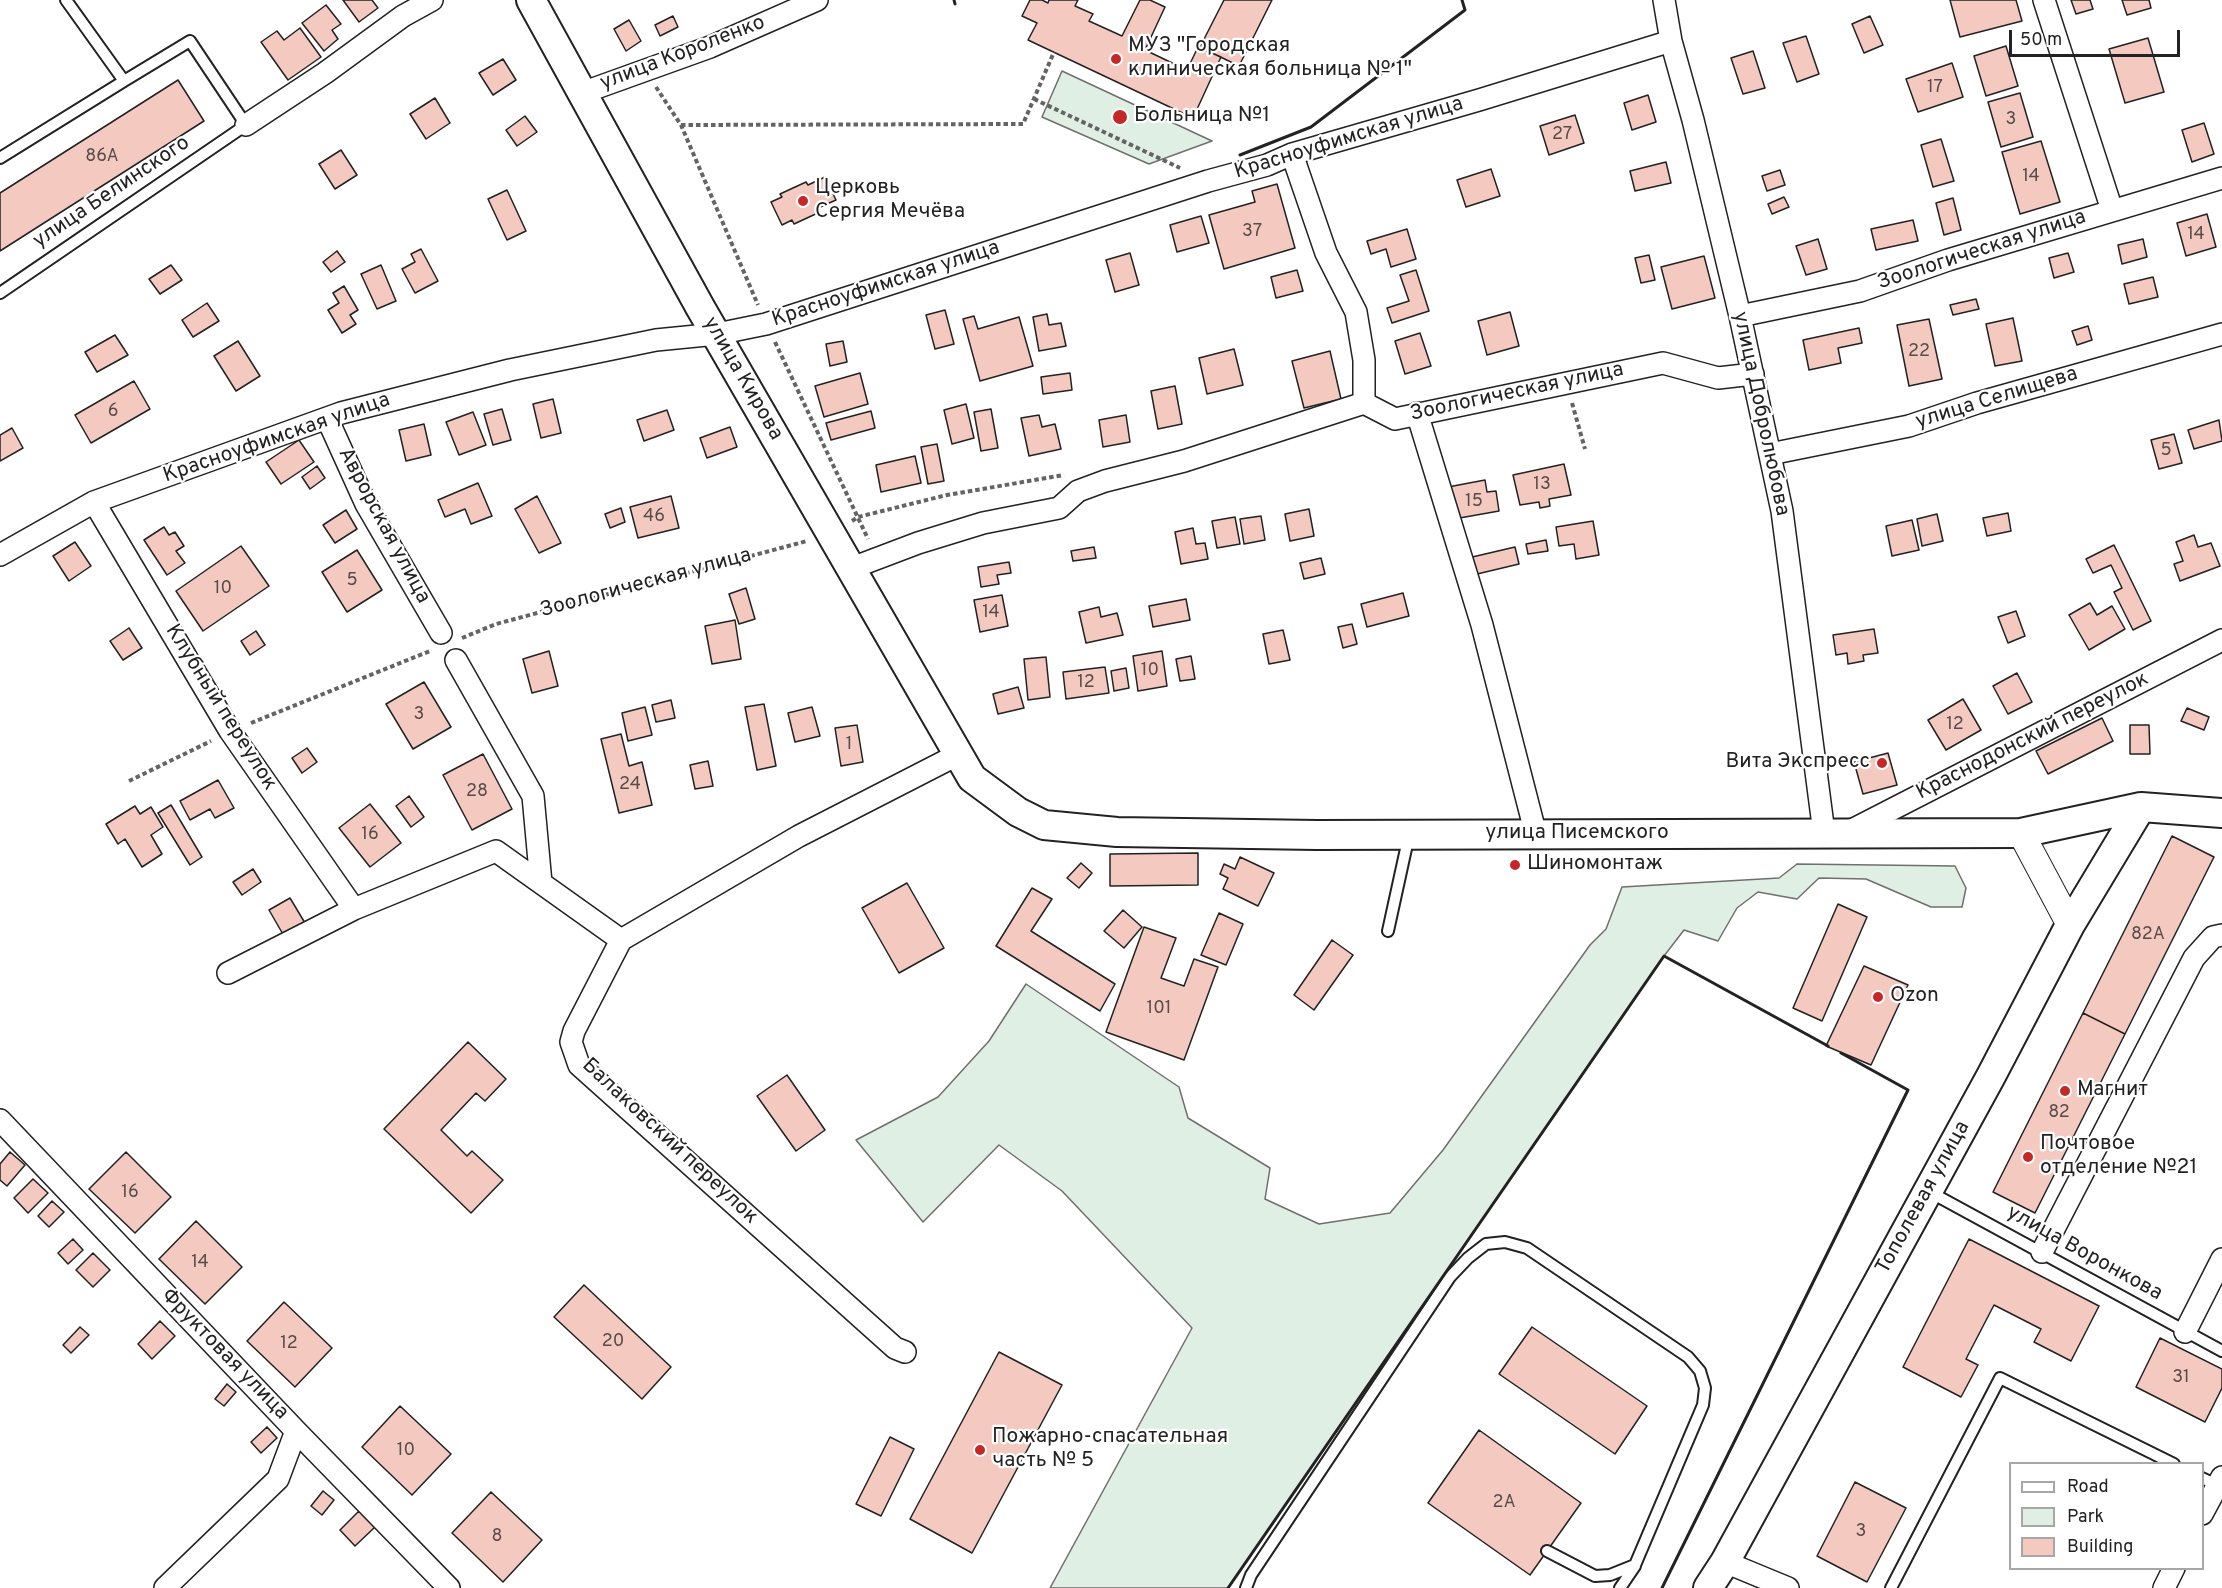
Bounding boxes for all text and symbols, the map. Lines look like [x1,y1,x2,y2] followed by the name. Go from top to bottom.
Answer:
[597,11,769,97] street label: улица Короленко
[2012,18,2183,56] scale bar
[2020,29,2062,52] text: 50 m
[1128,34,1412,84] place label: МУЗ "Городская клиническая больница № 1"
[1109,52,1123,66] marker: МУЗ "Городская клиническая больница № 1"
[1927,77,1943,99] house number: 17
[1232,92,1466,186] street label: Красноуфимская улица
[1134,104,1270,130] place label: Больница №1
[1111,108,1129,126] marker: Больница №1
[2006,109,2016,131] house number: 3
[1552,124,1572,146] house number: 27
[29,131,195,255] street label: улица Белинского
[85,146,119,168] house number: 86А
[2022,166,2040,188] house number: 14
[815,176,965,226] place label: Церковь Сергия Мечёва
[796,194,810,208] marker: Церковь Сергия Мечёва
[1875,205,2089,297] street label: Зоологическая улица
[1242,221,1262,243] house number: 37
[2187,224,2205,246] house number: 14
[769,236,1003,334] street label: Красноуфимская улица
[1726,310,1794,518] street label: улица Добролюбова
[696,313,788,445] street label: улица Кирова
[1908,341,1930,363] house number: 22
[1408,358,1626,428] street label: Зоологическая улица
[1913,362,2081,436] street label: улица Селищева
[160,388,394,490] street label: Красноуфимская улица
[108,401,118,423] house number: 6
[2160,440,2172,462] house number: 5
[331,444,435,608] street label: Аврорская улица
[1533,474,1551,496] house number: 13
[1465,491,1483,513] house number: 15
[643,506,665,528] house number: 46
[538,544,754,624] street label: Зоологическая улица
[346,570,358,592] house number: 5
[214,578,232,600] house number: 10
[982,602,1000,624] house number: 14
[159,620,281,796] street label: Клубный переулок
[1141,660,1159,682] house number: 10
[1913,667,2153,807] street label: Краснодонский переулок
[1077,672,1095,694] house number: 12
[414,704,424,726] house number: 3
[1946,714,1964,736] house number: 12
[846,734,852,756] house number: 1
[1725,750,1870,776] place label: Вита Экспресс
[1875,756,1889,770] marker: Вита Экспресс
[619,774,641,796] house number: 24
[466,781,488,803] house number: 28
[1485,821,1669,847] street label: улица Писемского
[361,824,379,846] house number: 16
[1527,852,1663,878] place label: Шиномонтаж
[1508,858,1522,872] marker: Шиномонтаж
[2131,924,2165,946] house number: 82А
[1890,984,1939,1010] place label: Ozon
[1871,990,1885,1004] marker: Ozon
[1147,998,1171,1020] house number: 101
[576,1054,762,1230] street label: Балаковский переулок
[2077,1078,2148,1104] place label: Магнит
[2058,1084,2072,1098] marker: Магнит
[2048,1102,2070,1124] house number: 82
[1872,1117,1976,1279] street label: Тополевая улица
[2040,1132,2197,1182] place label: Почтовое отделение №21
[2021,1150,2035,1164] marker: Почтовое отделение №21
[121,1182,139,1204] house number: 16
[2002,1201,2166,1307] street label: улица Воронкова
[191,1252,209,1274] house number: 14
[155,1284,293,1426] street label: Фруктовая улица
[602,1331,624,1353] house number: 20
[280,1333,298,1355] house number: 12
[2172,1367,2190,1389] house number: 31
[992,1425,1228,1475] place label: Пожарно-спасательная часть № 5
[397,1440,415,1462] house number: 10
[973,1443,987,1457] marker: Пожарно-спасательная часть № 5
[2009,1462,2204,1570] legend
[2067,1476,2109,1499] text: Road
[1492,1492,1516,1514] house number: 2А
[2067,1506,2104,1529] text: Park
[1856,1521,1866,1543] house number: 3
[492,1526,502,1548] house number: 8
[2067,1536,2133,1559] text: Building

